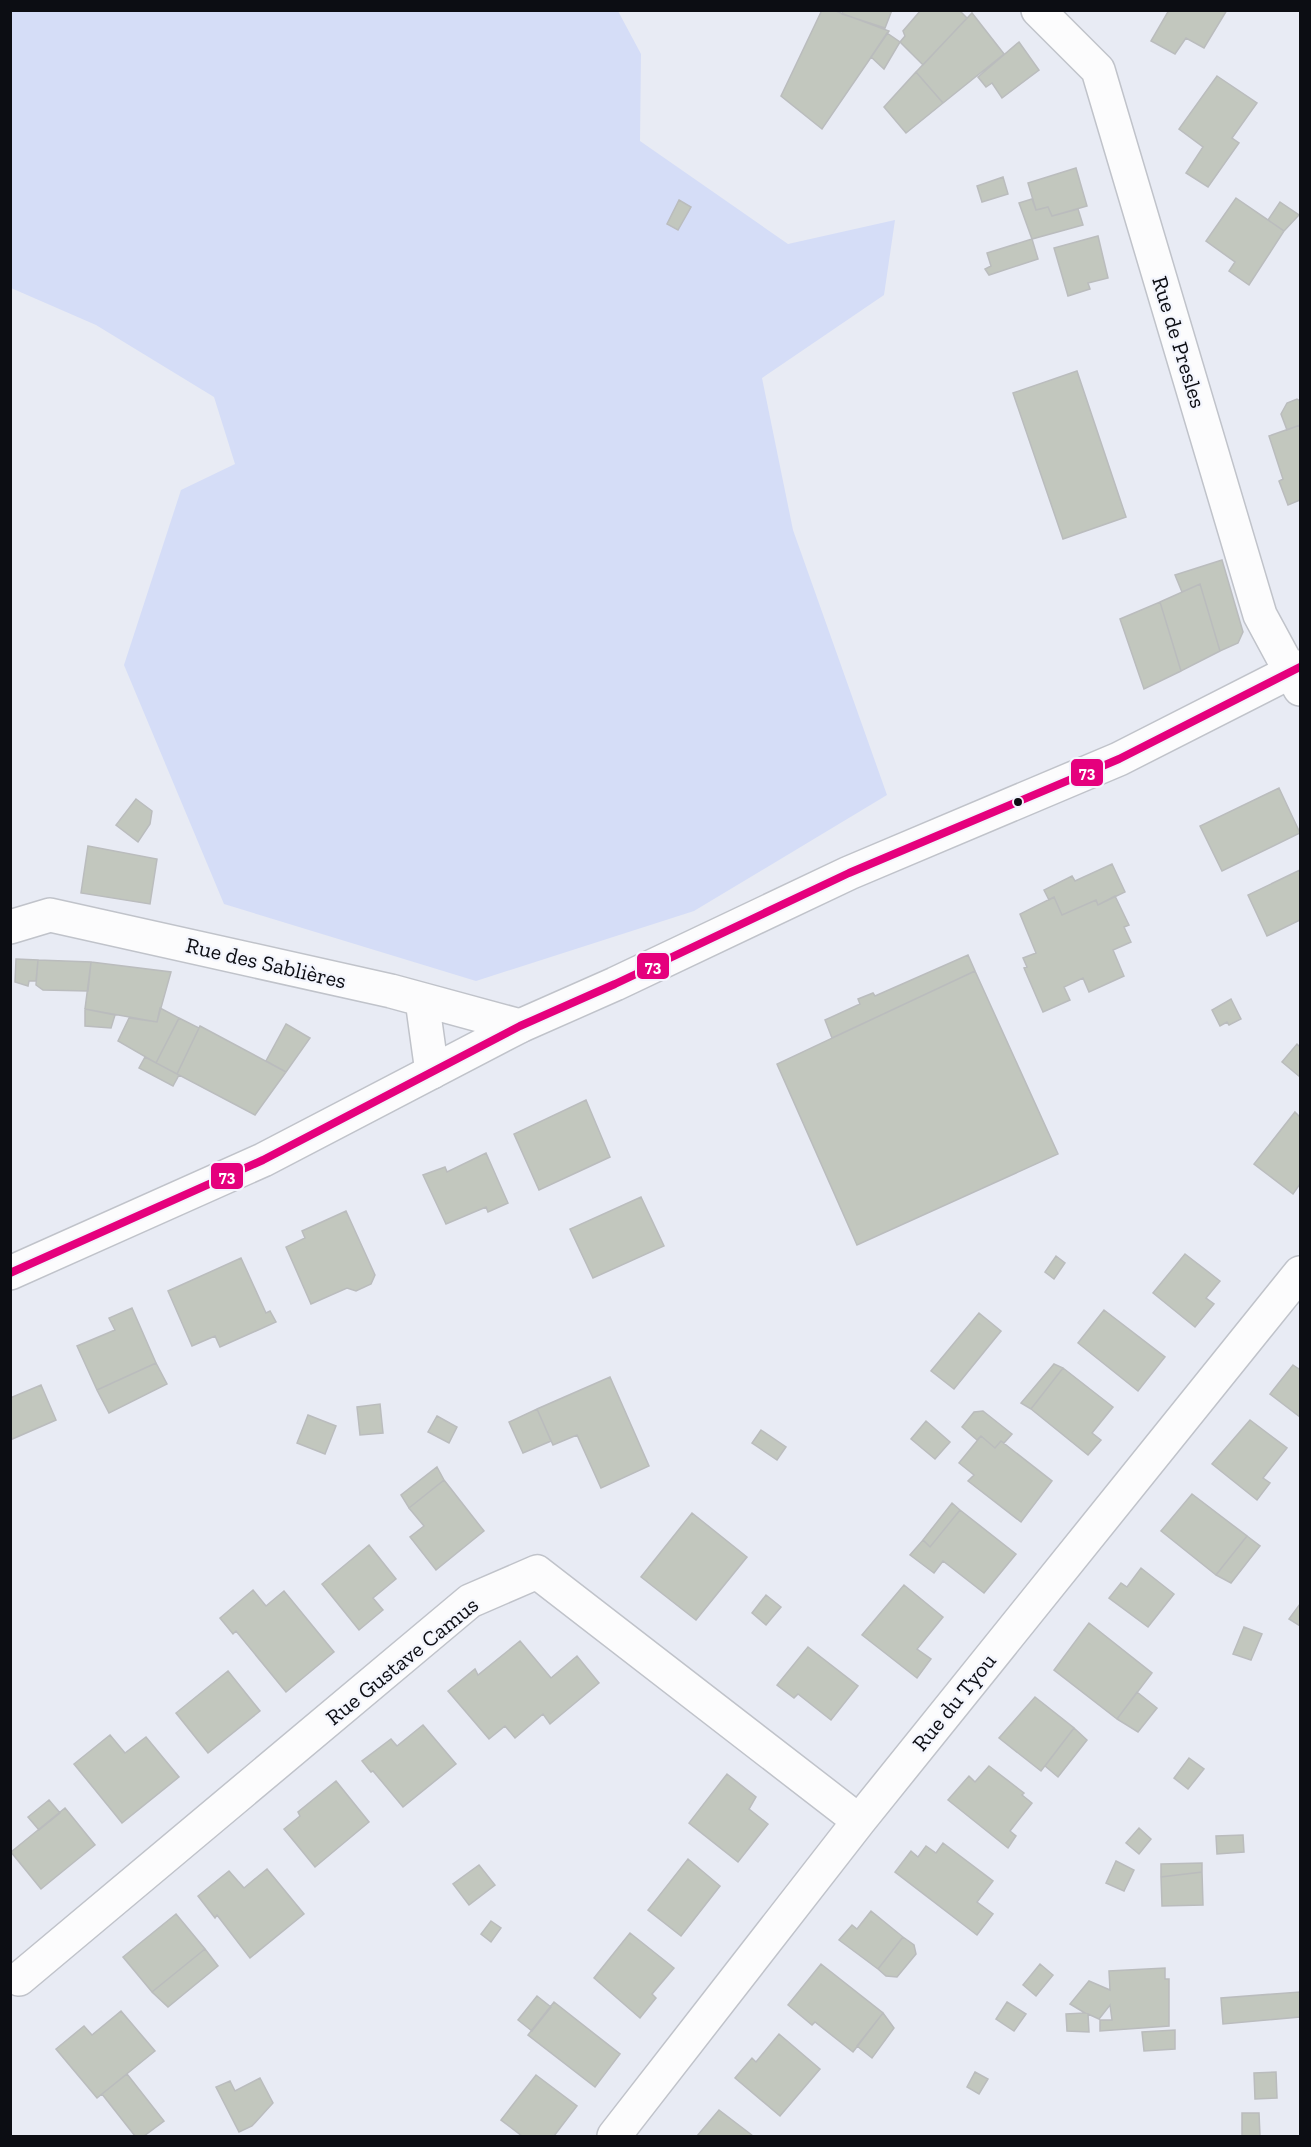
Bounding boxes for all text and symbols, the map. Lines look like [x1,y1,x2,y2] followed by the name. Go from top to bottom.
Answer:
[1146,273,1212,411] street label: Rue de Presles
[1070,758,1104,787] line badge: 73
[1079,763,1096,782] text: 73
[1012,796,1024,808] unlabelled marker
[183,931,349,995] street label: Rue des Sablières
[636,952,670,980] line badge: 73
[645,957,662,976] text: 73
[210,1162,244,1190] line badge: 73
[219,1167,236,1186] text: 73
[320,1591,484,1731] street label: Rue Gustave Camus
[906,1647,1002,1756] street label: Rue du Tyou

